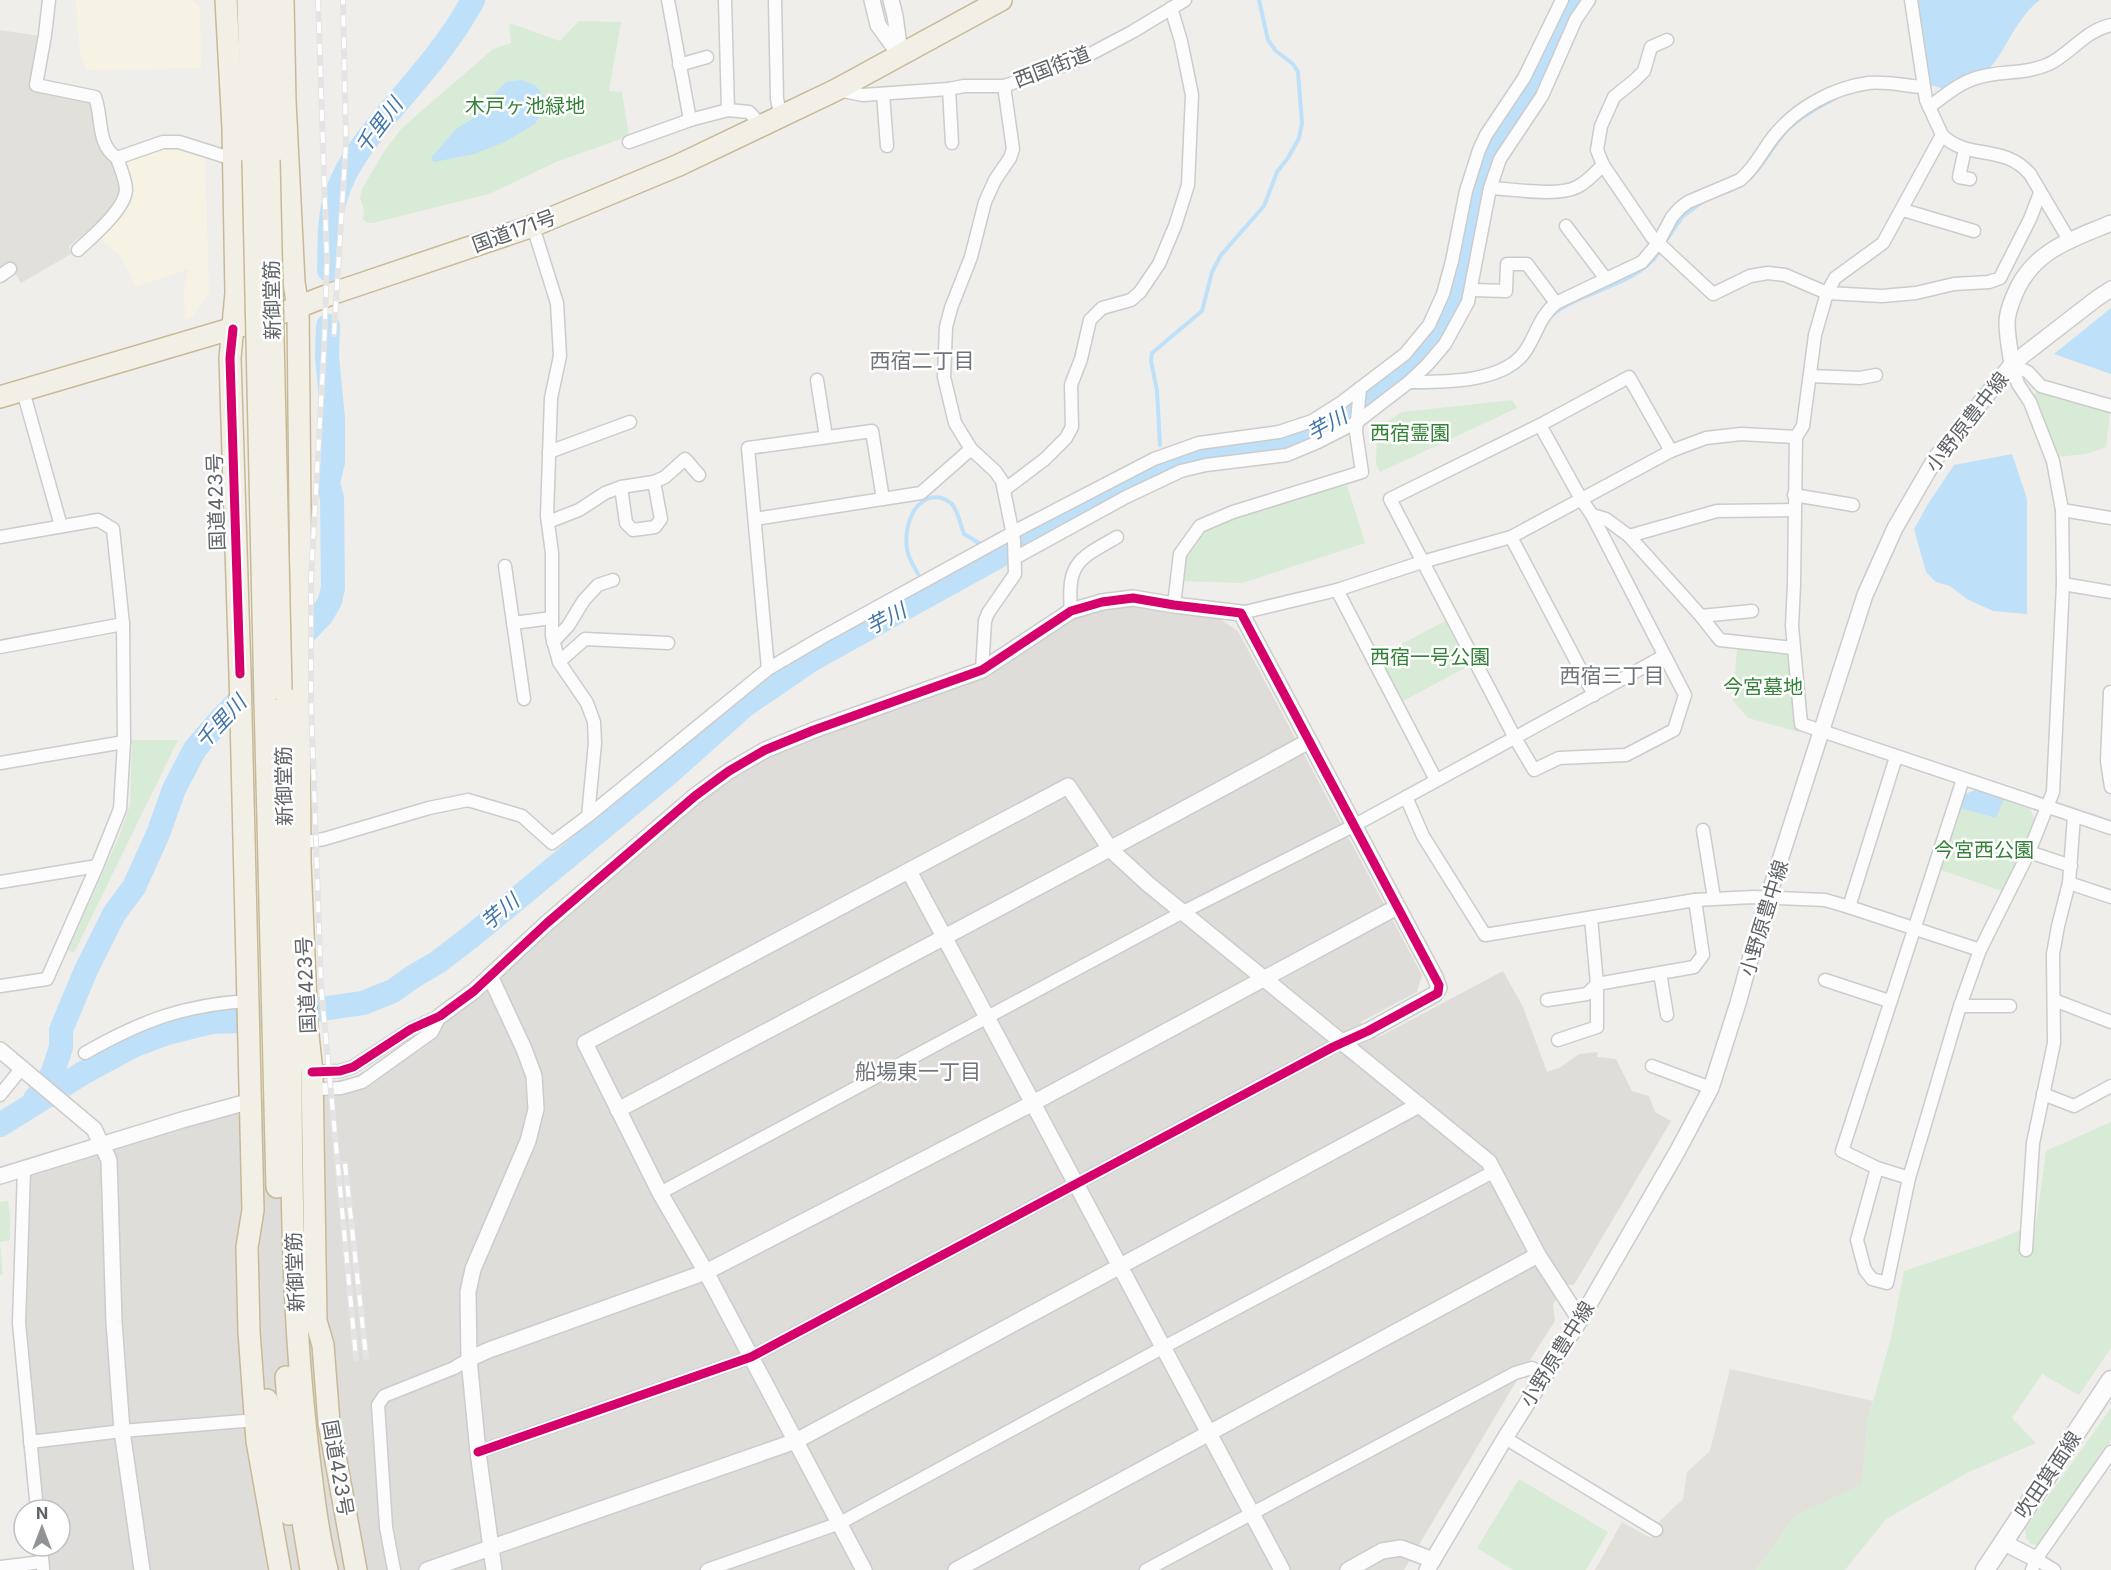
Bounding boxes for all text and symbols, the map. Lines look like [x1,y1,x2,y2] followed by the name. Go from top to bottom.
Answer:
[1010,41,1094,93] street label: 西国街道
[350,91,409,158] water label: 千里川
[465,94,585,118] park label: 木戸ヶ池緑地
[469,205,559,257] street label: 国道171号
[259,260,285,340] street label: 新御堂筋
[870,348,975,373] district label: 西宿二丁目
[1921,367,2013,477] street label: 小野原豊中線
[1302,402,1353,446] water label: 芋川
[1370,421,1450,445] park label: 西宿霊園
[202,453,230,551] street label: 国道423号
[861,597,912,639] water label: 芋川
[1370,645,1490,669] park label: 西宿一号公園
[1560,663,1665,688] district label: 西宿三丁目
[1723,675,1803,699] park label: 今宮墓地
[190,689,253,753] water label: 千里川
[271,746,297,826] street label: 新御堂筋
[1934,838,2034,862] park label: 今宮西公園
[1735,857,1793,979] street label: 小野原豊中線
[476,887,525,935] water label: 芋川
[291,936,321,1034] street label: 国道423号
[855,1059,981,1084] district label: 船場東一丁目
[282,1232,308,1312] street label: 新御堂筋
[1515,1297,1599,1411] street label: 小野原豊中線
[318,1418,358,1518] street label: 国道423号
[2010,1427,2086,1523] street label: 吹田箕面線
[12,1498,72,1558] north arrow
[36,1503,48,1523] text: N

